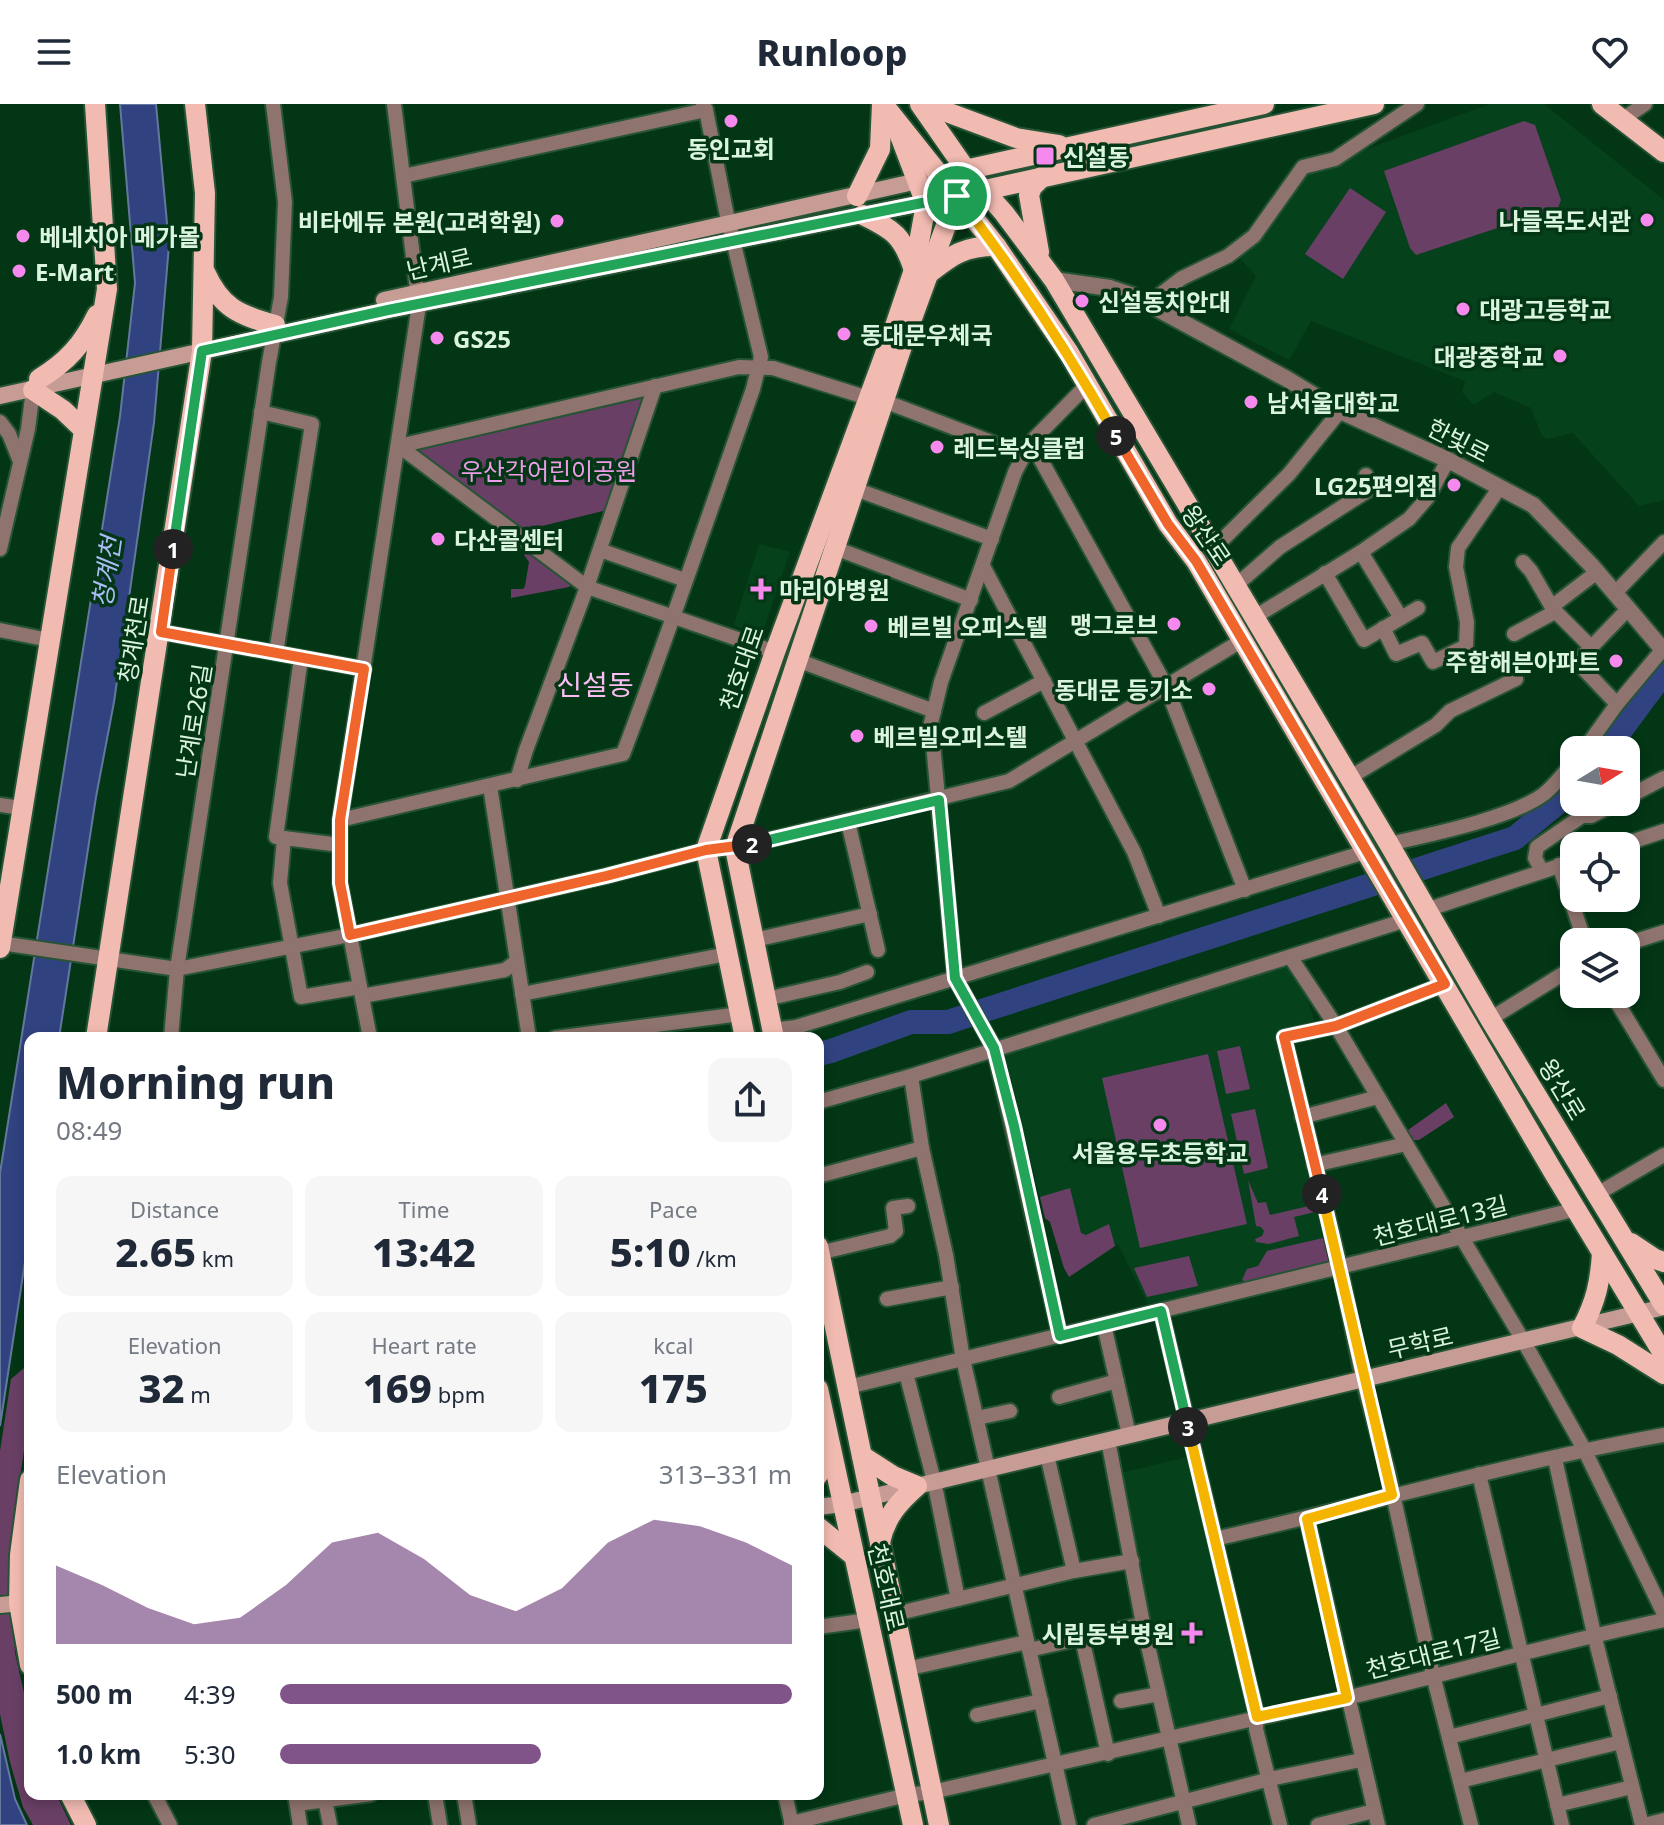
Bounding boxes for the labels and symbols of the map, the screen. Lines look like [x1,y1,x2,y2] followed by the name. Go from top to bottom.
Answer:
[722,112,740,130] marker: 동인교회
[687,132,775,165] place label: 동인교회
[1063,140,1129,173] place label: 신설동
[1034,145,1056,167] marker: 신설동
[923,162,991,230] pin
[1499,204,1631,237] place label: 나들목도서관
[298,205,541,238] place label: 비타에듀 본원(고려학원)
[1638,211,1656,229] marker: 나들목도서관
[548,212,566,230] marker: 비타에듀 본원(고려학원)
[39,220,200,253] place label: 베네치아 메가몰
[14,227,32,245] marker: 베네치아 메가몰
[403,239,475,287] street label: 난계로
[35,255,114,288] place label: E-Mart
[10,262,28,280] marker: E-Mart
[1098,285,1230,318] place label: 신설동치안대
[1073,292,1091,310] marker: 신설동치안대
[1479,293,1611,326] place label: 대광고등학교
[1454,300,1472,318] marker: 대광고등학교
[860,318,992,351] place label: 동대문우체국
[453,322,511,355] place label: GS25
[835,325,853,343] marker: 동대문우체국
[428,329,446,347] marker: GS25
[1434,340,1544,373] place label: 대광중학교
[1551,347,1569,365] marker: 대광중학교
[1267,386,1399,419] place label: 남서울대학교
[1242,393,1260,411] marker: 남서울대학교
[1422,410,1496,470] street label: 한빛로
[1096,416,1136,456] pin: 5
[953,431,1085,464] place label: 레드복싱클럽
[928,438,946,456] marker: 레드복싱클럽
[461,454,637,487] park label: 우산각어린이공원
[1314,469,1438,502] place label: LG25편의점
[1445,476,1463,494] marker: LG25편의점
[1175,498,1239,572] street label: 왕산로
[454,523,564,556] place label: 다산콜센터
[153,529,193,569] pin: 1
[429,530,447,548] marker: 다산콜센터
[83,531,129,610] water label: 청계천
[779,573,889,606] place label: 마리아병원
[750,578,772,600] marker: 마리아병원
[110,593,156,685] street label: 청계천로
[1070,608,1158,641] place label: 맹그로브
[887,610,1048,643] place label: 베르빌 오피스텔
[1165,615,1183,633] marker: 맹그로브
[862,617,880,635] marker: 베르빌 오피스텔
[711,621,771,715] street label: 천호대로
[1445,645,1600,678] place label: 주함해븐아파트
[1607,652,1625,670] marker: 주함해븐아파트
[168,661,218,781] street label: 난계로26길
[556,665,634,703] district label: 신설동
[1054,673,1193,706] place label: 동대문 등기소
[1200,680,1218,698] marker: 동대문 등기소
[873,720,1028,753] place label: 베르빌오피스텔
[848,727,866,745] marker: 베르빌오피스텔
[1560,736,1640,816] north arrow
[732,824,772,864] pin: 2
[1532,1052,1594,1126] street label: 왕산로
[1151,1116,1169,1134] marker: 서울용두초등학교
[1072,1136,1248,1169] place label: 서울용두초등학교
[1302,1174,1342,1214] pin: 4
[1369,1187,1511,1253] street label: 천호대로13길
[1384,1318,1456,1366] street label: 무학로
[1168,1407,1208,1447] pin: 3
[861,1540,913,1634] street label: 천호대로
[1042,1617,1174,1650] place label: 시립동부병원
[1362,1620,1504,1686] street label: 천호대로17길
[1181,1622,1203,1644] marker: 시립동부병원

